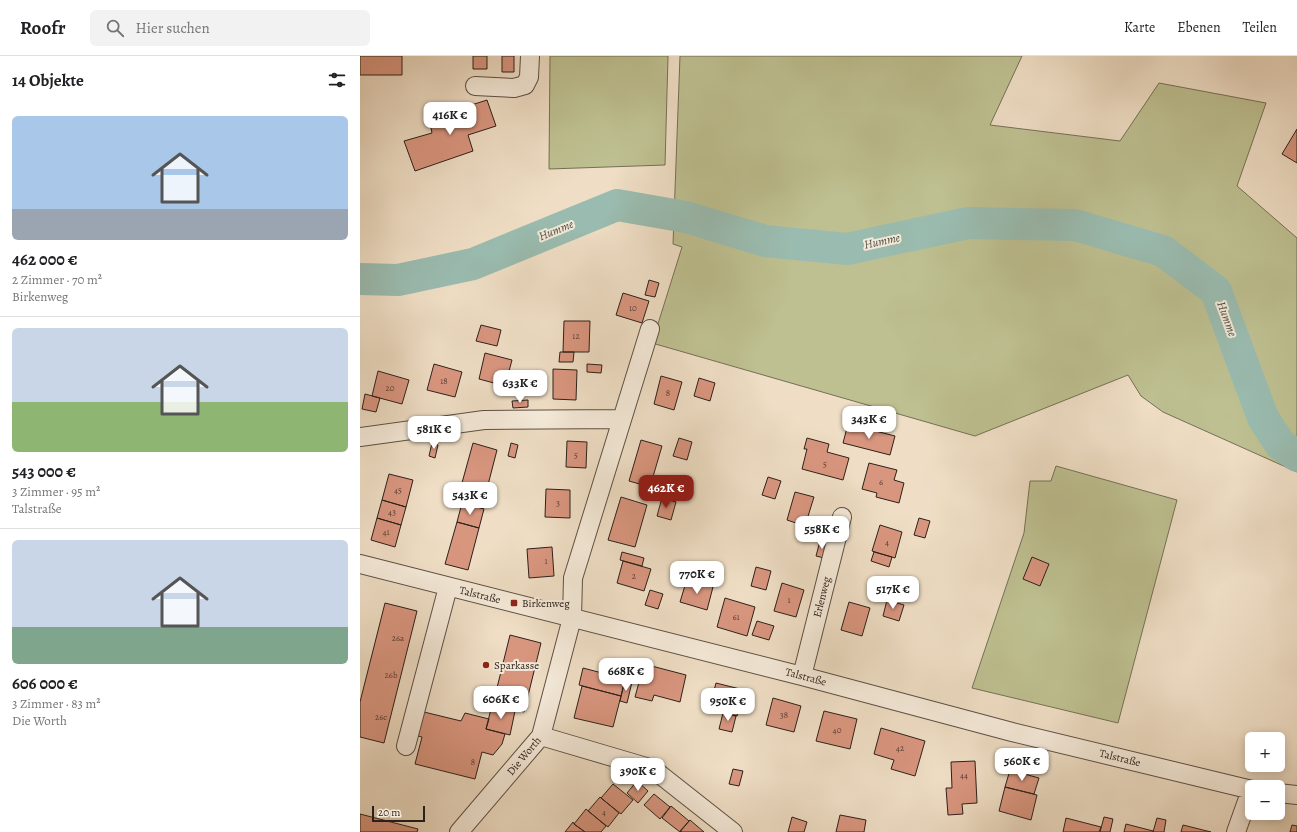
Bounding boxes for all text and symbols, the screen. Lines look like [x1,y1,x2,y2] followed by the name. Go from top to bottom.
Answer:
[90,10,370,46] search box
[20,15,66,41] text: Roofr
[104,17,126,39] icon: search
[136,18,210,38] text: Hier suchen
[1124,18,1155,37] text: Karte
[1177,18,1221,37] text: Ebenen
[1243,18,1277,37] text: Teilen
[12,69,84,92] text: 14 Objekte
[326,69,348,91] icon: filters
[417,102,483,136] pin: 416K €
[432,106,468,123] text: 416K €
[144,142,216,214] icon: home
[536,216,576,244] water label: Humme
[863,229,902,253] water label: Humme
[12,248,77,271] text: 462 000 €
[12,271,102,288] text: 2 Zimmer · 70 m²
[12,288,68,305] text: Birkenweg
[1213,299,1241,339] water label: Humme
[629,302,637,314] house number: 10
[572,330,580,342] house number: 12
[144,354,216,426] icon: home
[487,370,553,404] pin: 633K €
[502,374,538,391] text: 633K €
[440,375,448,387] house number: 18
[385,382,395,394] house number: 20
[666,387,670,399] house number: 8
[836,406,902,440] pin: 343K €
[851,410,887,427] text: 343K €
[401,416,467,450] pin: 581K €
[417,420,451,437] text: 581K €
[574,449,578,461] house number: 5
[823,458,827,470] house number: 5
[12,460,76,483] text: 543 000 €
[633,475,699,509] pin: 462K €
[879,476,883,488] house number: 6
[648,479,684,496] text: 462K €
[437,482,503,516] pin: 543K €
[12,483,100,500] text: 3 Zimmer · 95 m²
[394,484,402,496] house number: 45
[452,486,488,503] text: 543K €
[556,497,560,509] house number: 3
[12,500,62,517] text: Talstraße
[388,506,396,518] house number: 43
[789,516,855,550] pin: 558K €
[804,520,840,537] text: 558K €
[382,526,390,538] house number: 41
[885,536,889,548] house number: 4
[544,555,548,567] house number: 1
[664,561,730,595] pin: 770K €
[679,565,715,582] text: 770K €
[144,566,216,638] icon: home
[632,570,637,582] house number: 2
[810,574,834,619] street label: Erlenweg
[860,576,926,610] pin: 517K €
[876,580,910,597] text: 517K €
[458,583,502,607] street label: Talstraße
[787,594,791,606] house number: 1
[522,596,570,611] place label: Birkenweg
[509,598,519,608] marker: Birkenweg
[732,611,740,623] house number: 61
[392,632,405,644] house number: 26a
[494,658,539,673] place label: Sparkasse
[593,658,659,692] pin: 668K €
[481,660,491,670] marker: Sparkasse
[608,662,644,679] text: 668K €
[784,664,828,690] street label: Talstraße
[384,669,398,681] house number: 26b
[12,672,78,695] text: 606 000 €
[468,686,534,720] pin: 606K €
[695,688,761,722] pin: 950K €
[483,690,519,707] text: 606K €
[710,692,746,709] text: 950K €
[12,695,101,712] text: 3 Zimmer · 83 m²
[780,709,788,721] house number: 38
[375,711,387,723] house number: 26c
[12,712,67,729] text: Die Worth
[833,724,842,736] house number: 40
[1245,732,1285,820] map controls
[1245,732,1285,772] button: +
[503,733,545,779] street label: Die Worth
[896,742,905,754] house number: 42
[1098,746,1142,770] street label: Talstraße
[989,748,1055,782] pin: 560K €
[1004,752,1040,769] text: 560K €
[471,756,475,768] house number: 8
[605,758,671,792] pin: 390K €
[620,762,656,779] text: 390K €
[960,769,968,781] house number: 44
[1245,780,1285,820] button: −
[372,804,425,823] scale bar
[378,805,400,820] text: 20 m
[602,806,606,818] house number: 4

